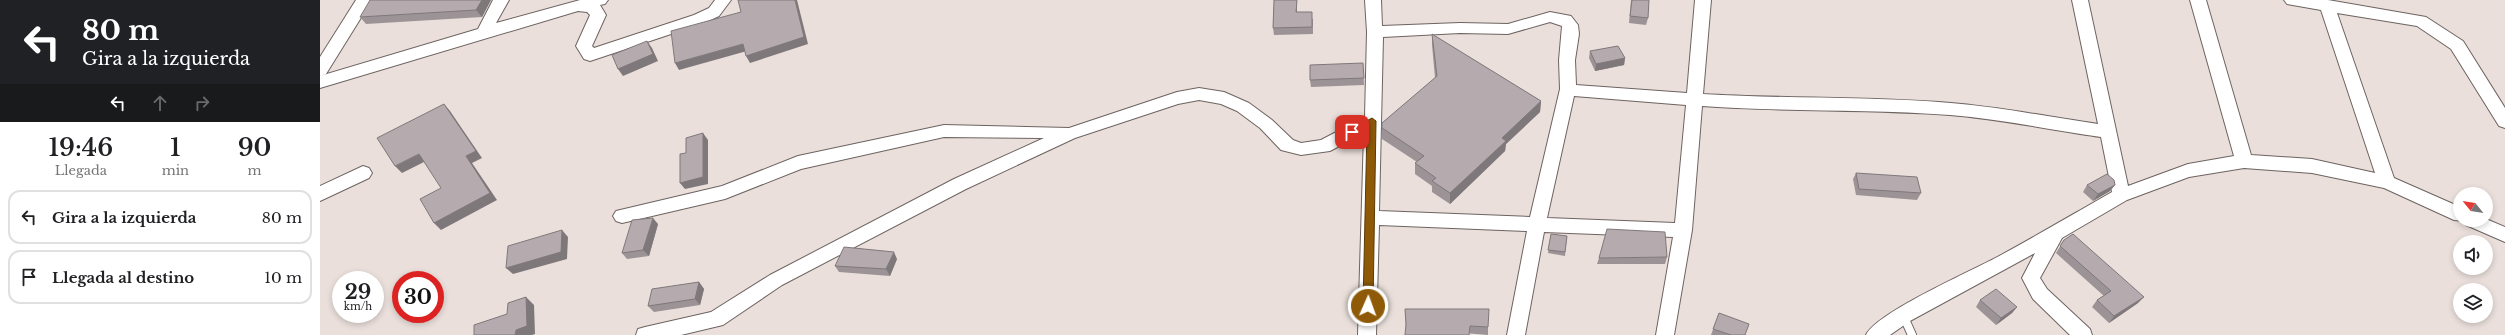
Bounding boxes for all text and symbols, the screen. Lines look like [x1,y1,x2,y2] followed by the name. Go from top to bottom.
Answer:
[82,13,159,48] text: 80 m
[16,16,68,68] icon: left
[82,48,250,70] text: Gira a la izquierda
[107,92,129,114] icon: left
[149,92,171,114] icon: ahead
[191,92,213,114] icon: right
[1335,115,1369,149] pin
[1341,121,1363,143] icon: arrive
[49,133,113,162] text: 19:46
[170,133,181,162] text: 1
[238,133,271,162] text: 90
[55,162,107,179] text: Llegada
[162,162,189,179] text: min
[248,162,261,179] text: m
[2453,187,2493,227] north arrow
[2453,187,2493,323] map controls
[18,206,40,228] icon: left
[52,208,196,227] text: Gira a la izquierda
[262,208,302,227] text: 80 m
[2453,235,2493,275] button: sound
[18,266,40,288] icon: arrive
[52,268,194,287] text: Llegada al destino
[264,268,302,287] text: 10 m
[392,271,444,323] speed limit sign: 30
[345,280,371,304] text: 29
[2453,283,2493,323] button: layers
[1347,285,1389,327] position arrow
[344,300,372,313] text: km/h

